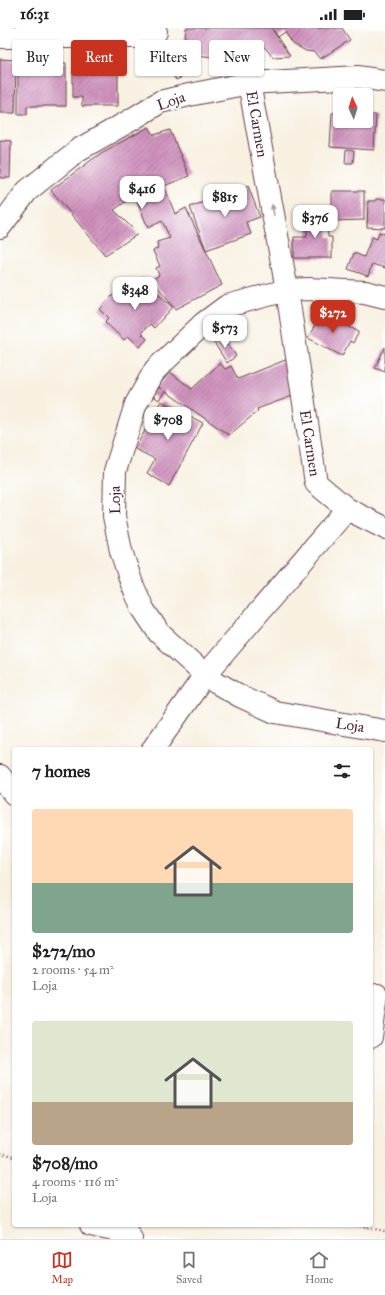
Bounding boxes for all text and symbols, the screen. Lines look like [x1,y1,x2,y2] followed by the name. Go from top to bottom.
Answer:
[20,5,49,23] text: 16:31
[12,40,63,76] chip: Buy
[71,40,127,76] chip: Rent
[135,40,201,76] chip: Filters
[209,40,264,76] chip: New
[154,88,188,114] street label: Loja
[333,88,373,128] north arrow
[333,88,373,128] map controls
[242,89,272,159] street label: El Carmen
[118,176,166,210] pin: $416
[129,181,155,197] text: $416
[201,184,249,218] pin: $815
[212,189,238,205] text: $815
[269,204,275,217] one-way arrow
[291,205,339,239] pin: $376
[302,210,328,226] text: $376
[111,277,159,311] pin: $348
[121,282,149,298] text: $348
[309,300,357,334] pin: $272
[319,305,347,321] text: $272
[201,315,249,349] pin: $573
[212,320,238,336] text: $573
[144,407,192,441] pin: $708
[296,408,324,478] street label: El Carmen
[153,412,183,428] text: $708
[106,485,124,515] street label: Loja
[334,714,366,736] street label: Loja
[331,760,353,782] icon: filters
[32,761,90,782] text: 7 homes
[157,835,229,907] icon: home
[32,941,95,962] text: $272/mo
[32,962,114,978] text: 2 rooms · 54 m²
[32,978,57,994] text: Loja
[157,1047,229,1119] icon: home
[32,1153,98,1174] text: $708/mo
[32,1174,119,1190] text: 4 rooms · 116 m²
[32,1190,57,1206] text: Loja
[51,1249,73,1286] tab: Map
[176,1249,202,1286] tab: Saved
[305,1249,334,1286] tab: Home

